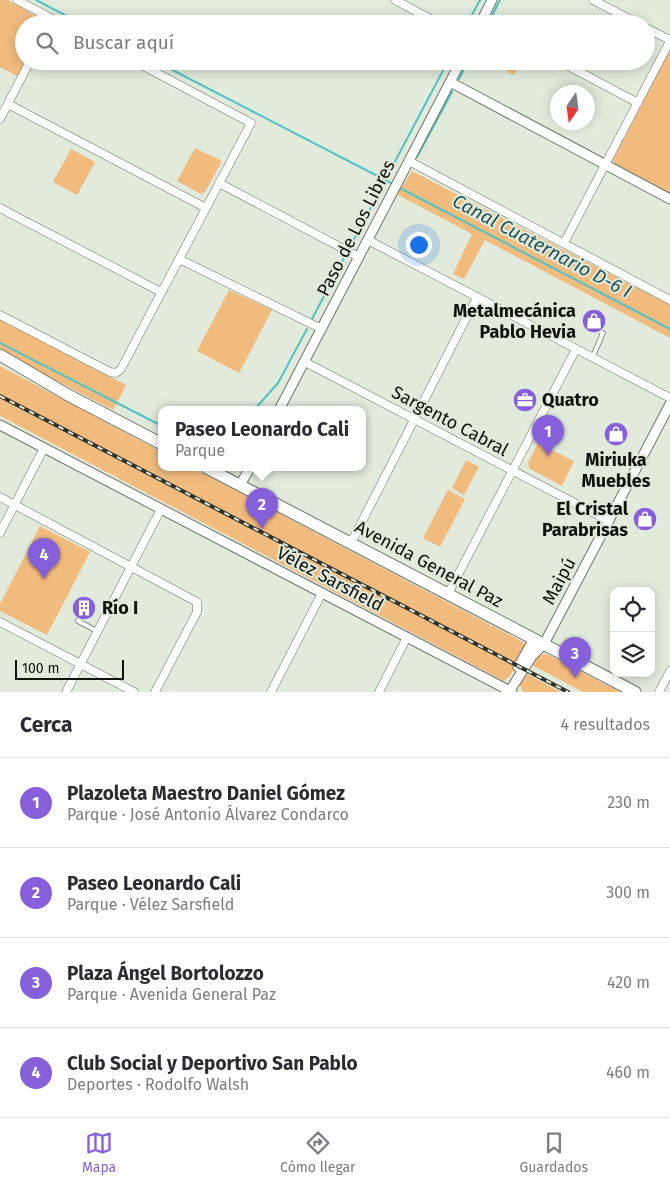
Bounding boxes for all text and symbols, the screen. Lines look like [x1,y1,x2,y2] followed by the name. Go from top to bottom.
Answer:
[15,15,655,70] search box
[33,29,61,57] icon: search
[73,31,174,54] text: Buscar aquí
[550,85,595,130] north arrow
[312,156,400,300] street label: Paso de Los Libres
[449,189,635,303] water label: Canal Cuaternario D-6 I
[406,232,432,258] your location
[453,300,576,343] place label: Metalmecánica Pablo Hevia
[581,308,607,334] shop icon: Metalmecánica Pablo Hevia
[388,381,512,461] street label: Sargento Cabral
[512,387,538,413] office icon: Quatro
[542,389,599,411] place label: Quatro
[158,406,366,471] popup
[532,415,564,456] pin: 1
[175,418,349,441] text: Paseo Leonardo Cali
[603,421,629,447] shop icon: Miriuka Muebles
[175,441,225,460] text: Parque
[581,449,651,492] place label: Miriuka Muebles
[246,488,278,529] pin: 2
[542,498,629,541] place label: El Cristal Parabrisas
[632,506,658,532] shop icon: El Cristal Parabrisas
[351,516,507,612] street label: Avenida General Paz
[28,538,60,579] pin: 4
[273,542,387,616] street label: Vélez Sarsfield
[538,554,580,608] street label: Maipú
[610,587,655,677] map controls
[610,587,655,632] button: locate
[71,595,97,621] building icon: Río I
[102,597,138,619] place label: Río I
[610,632,655,677] button: layers
[559,637,591,678] pin: 3
[15,657,124,680] scale bar
[22,660,59,677] text: 100 m
[20,712,72,738] text: Cerca
[561,715,650,734] text: 4 resultados
[67,782,345,805] text: Plazoleta Maestro Daniel Gómez
[32,793,40,812] text: 1
[607,793,650,812] text: 230 m
[67,805,349,824] text: Parque · José Antonio Álvarez Condarco
[67,872,241,895] text: Paseo Leonardo Cali
[32,883,40,902] text: 2
[606,883,650,902] text: 300 m
[67,895,234,914] text: Parque · Vélez Sarsfield
[67,962,264,985] text: Plaza Ángel Bortolozzo
[32,973,40,992] text: 3
[607,973,650,992] text: 420 m
[67,985,276,1004] text: Parque · Avenida General Paz
[67,1052,358,1075] text: Club Social y Deportivo San Pablo
[31,1063,41,1082] text: 4
[606,1063,650,1082] text: 460 m
[67,1075,249,1094] text: Deportes · Rodolfo Walsh
[82,1129,116,1176] tab: Mapa
[280,1129,356,1176] tab: Cómo llegar
[519,1129,588,1176] tab: Guardados

